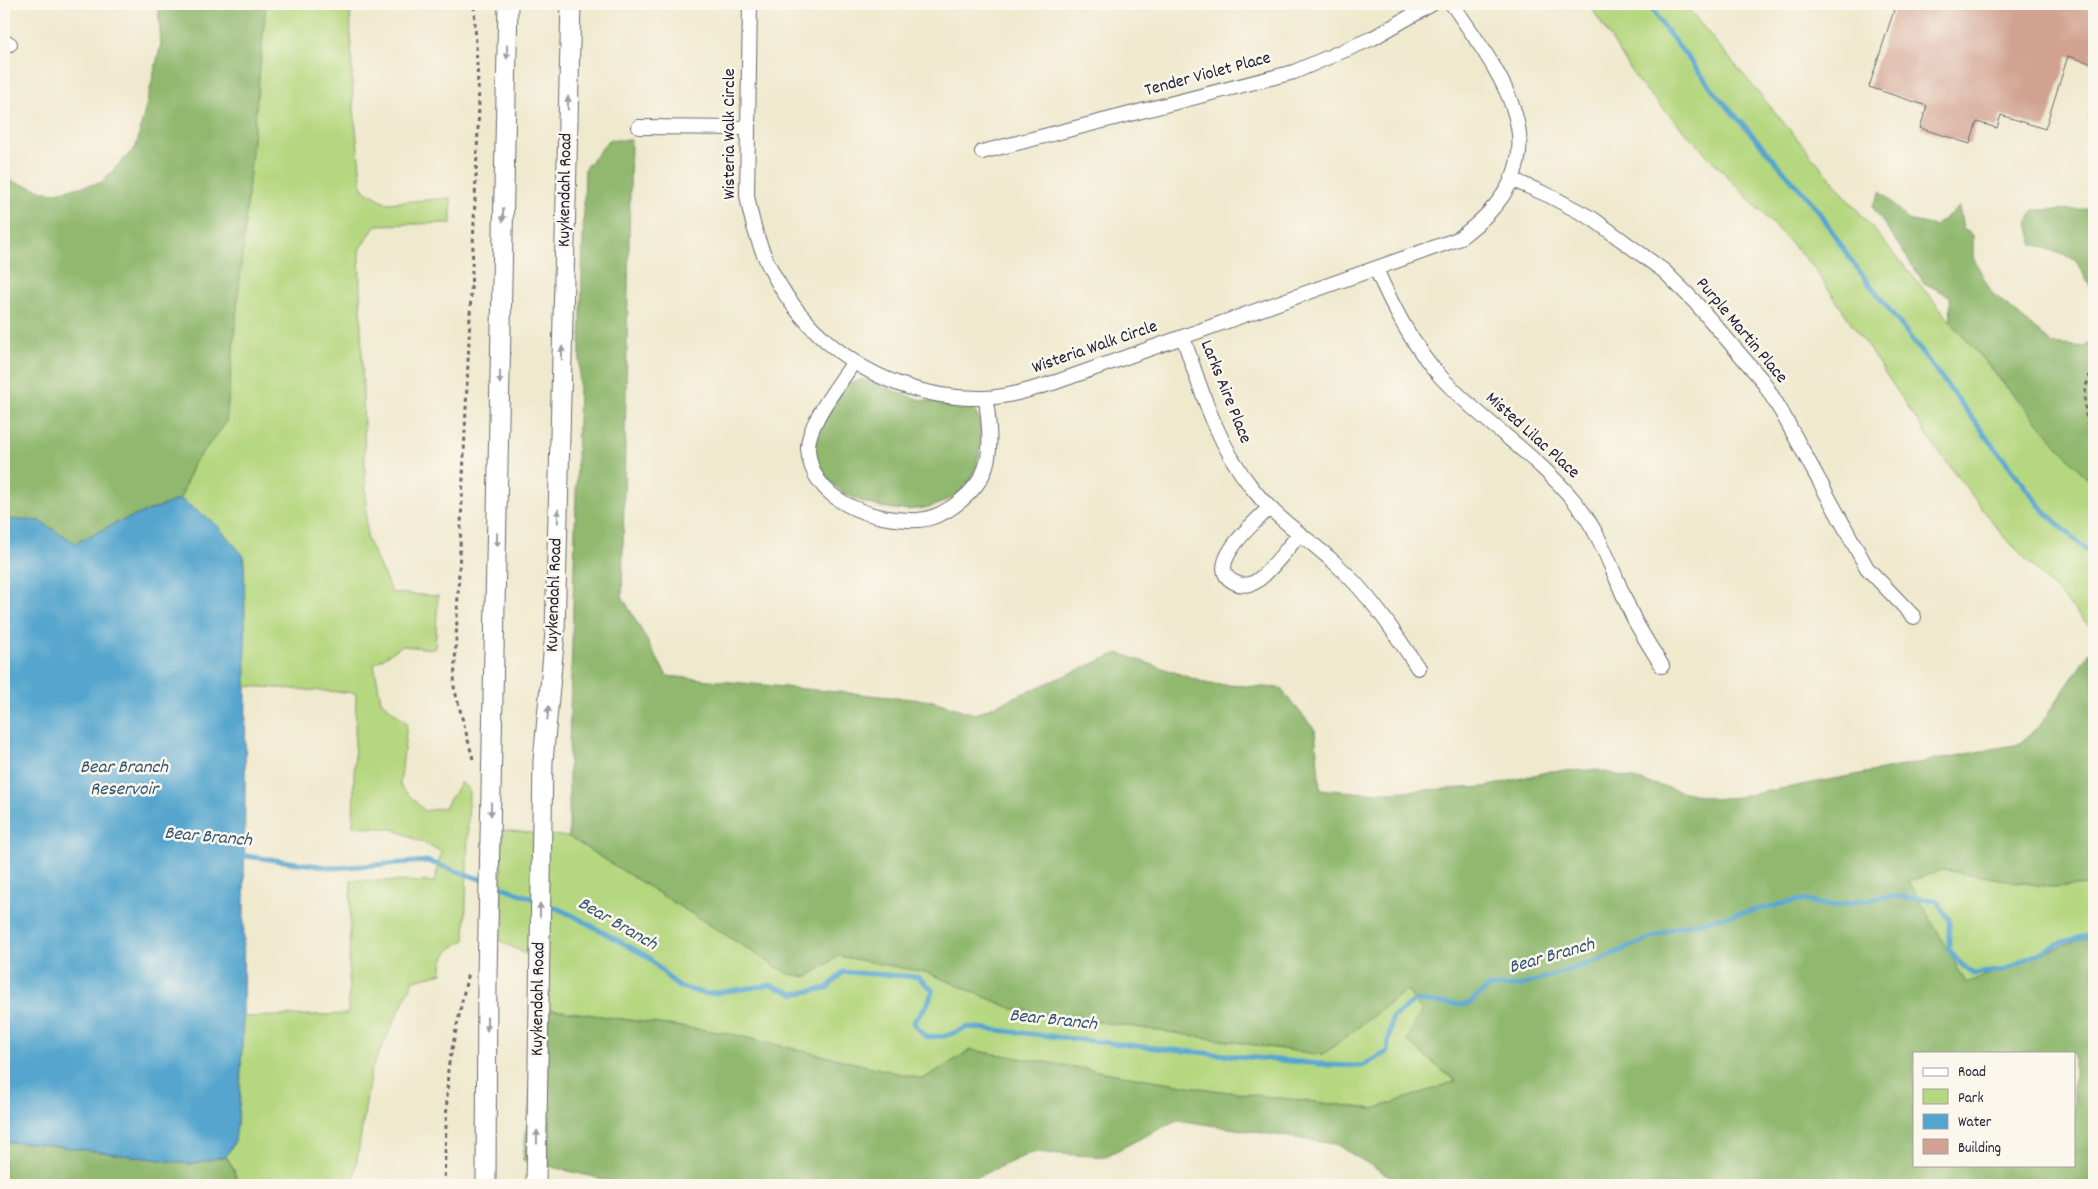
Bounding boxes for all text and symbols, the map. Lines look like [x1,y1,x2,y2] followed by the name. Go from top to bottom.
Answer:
[503,45,511,61] one-way arrow
[1142,46,1274,104] street label: Tender Violet Place
[718,68,743,200] street label: Wisteria Walk Circle
[565,95,573,111] one-way arrow
[553,133,579,247] street label: Kuykendahl Road
[499,207,507,223] one-way arrow
[1689,273,1793,389] street label: Purple Martin Place
[1029,315,1161,381] street label: Wisteria Walk Circle
[1193,337,1257,447] street label: Larks Aire Place
[558,345,566,361] one-way arrow
[496,370,504,386] one-way arrow
[1479,387,1585,485] street label: Misted Lilac Place
[554,507,562,523] one-way arrow
[492,532,500,548] one-way arrow
[541,538,569,652] street label: Kuykendahl Road
[544,705,552,721] one-way arrow
[80,755,169,804] water label: Bear Branch Reservoir
[487,802,495,818] one-way arrow
[163,821,254,855] water label: Bear Branch
[572,891,663,959] water label: Bear Branch
[536,901,544,917] one-way arrow
[1506,932,1599,982] water label: Bear Branch
[526,942,552,1056] street label: Kuykendahl Road
[1008,1003,1099,1039] water label: Bear Branch
[483,1016,491,1032] one-way arrow
[1913,1052,2076,1166] legend
[1958,1062,1986,1084] text: Road
[1958,1088,1984,1110] text: Park
[1958,1112,1992,1134] text: Water
[533,1128,541,1144] one-way arrow
[1958,1138,2001,1160] text: Building

